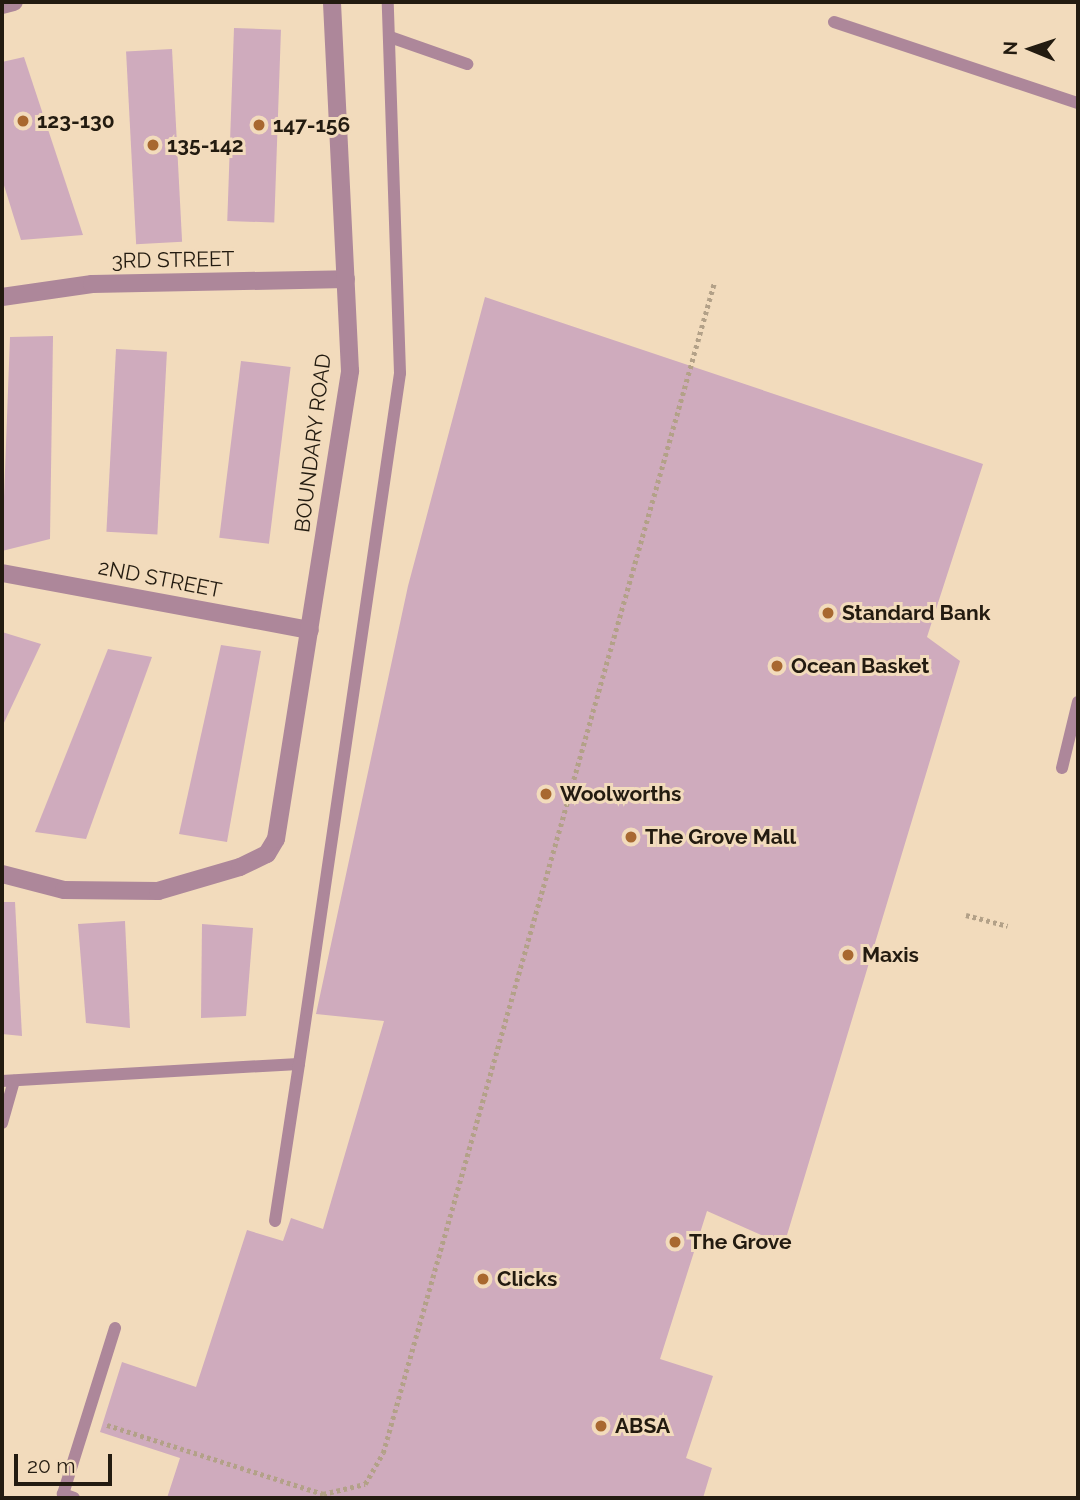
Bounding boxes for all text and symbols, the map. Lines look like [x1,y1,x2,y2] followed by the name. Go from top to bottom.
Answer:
[996,14,1066,84] north arrow
[999,41,1021,56] text: N
[37,108,115,134] place label: 123-130
[273,112,350,138] place label: 147-156
[15,113,31,129] marker: 123-130
[251,117,267,133] marker: 147-156
[167,132,244,158] place label: 135-142
[145,137,161,153] marker: 135-142
[111,246,235,274] street label: 3RD STREET
[289,352,337,534] street label: BOUNDARY ROAD
[96,555,224,603] street label: 2ND STREET
[842,600,990,626] place label: Standard Bank
[820,605,836,621] marker: Standard Bank
[791,653,929,679] place label: Ocean Basket
[769,658,785,674] marker: Ocean Basket
[560,781,681,807] place label: Woolworths
[538,786,554,802] marker: Woolworths
[645,824,796,850] place label: The Grove Mall
[623,829,639,845] marker: The Grove Mall
[862,942,919,968] place label: Maxis
[840,947,856,963] marker: Maxis
[689,1229,792,1255] place label: The Grove
[667,1234,683,1250] marker: The Grove
[497,1266,557,1292] place label: Clicks
[475,1271,491,1287] marker: Clicks
[615,1413,670,1439] place label: ABSA
[593,1418,609,1434] marker: ABSA
[18,1440,116,1484] scale bar
[27,1453,75,1478] text: 20 m

